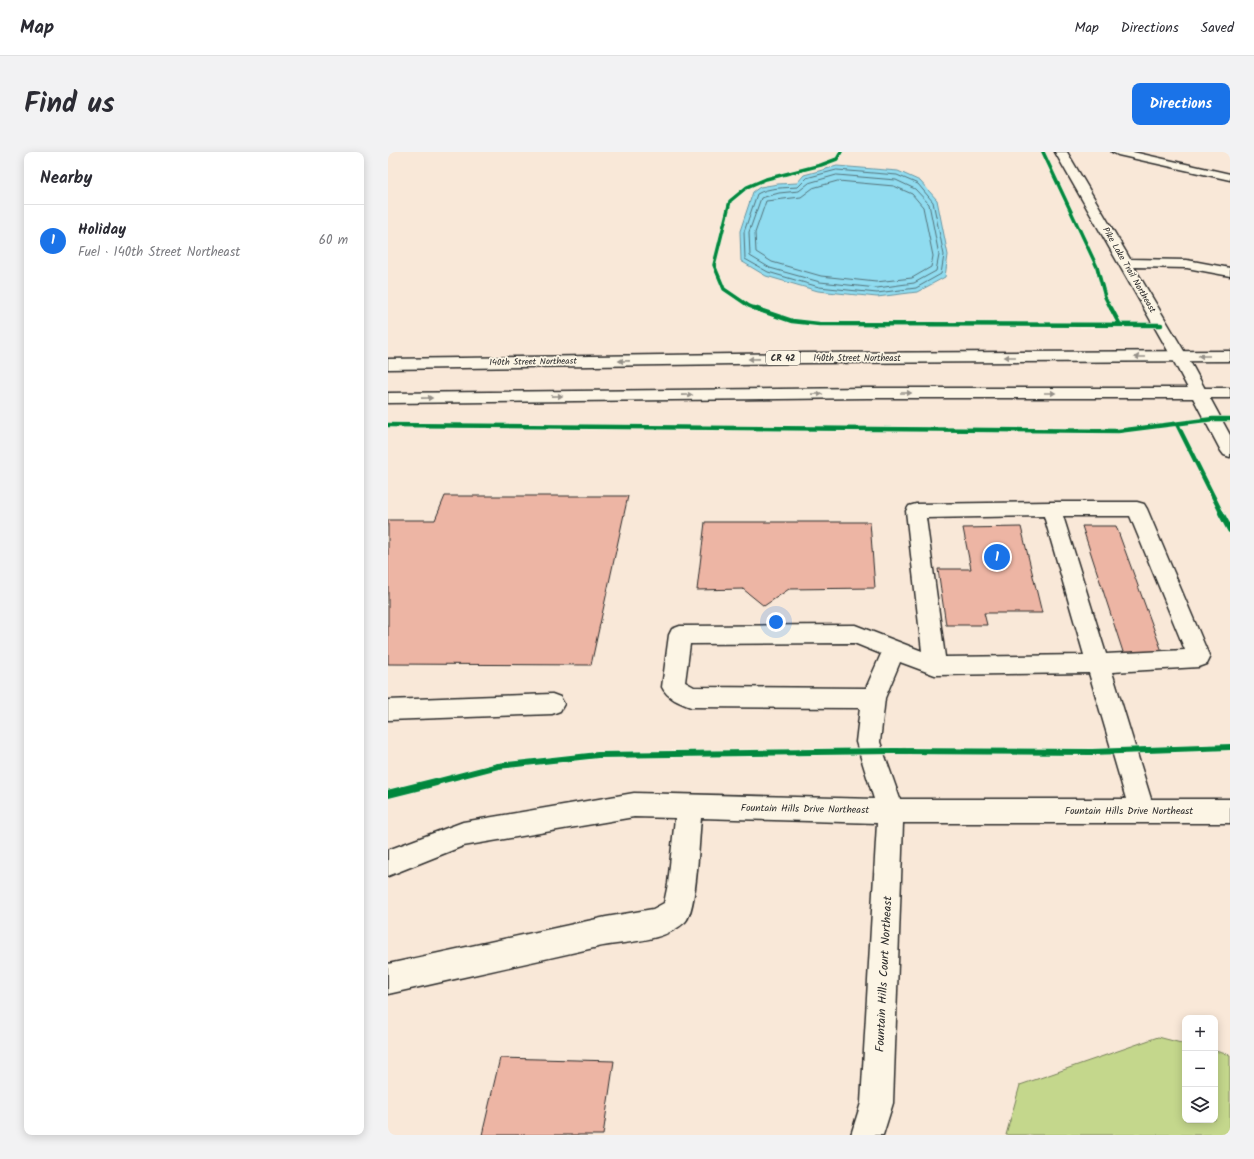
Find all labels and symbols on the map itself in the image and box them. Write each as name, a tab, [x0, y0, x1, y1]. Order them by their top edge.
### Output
street label: Pike Lake Trail Northeast	[1098, 224, 1160, 316]
road number: CR 42	[766, 351, 800, 365]
street label: 140th Street Northeast	[813, 351, 901, 366]
one-way arrow	[1134, 353, 1146, 360]
one-way arrow	[1197, 353, 1210, 359]
street label: 140th Street Northeast	[489, 354, 577, 370]
one-way arrow	[1003, 354, 1016, 360]
one-way arrow	[747, 356, 760, 362]
one-way arrow	[618, 357, 630, 364]
one-way arrow	[900, 390, 913, 396]
one-way arrow	[1044, 390, 1057, 396]
one-way arrow	[811, 391, 824, 397]
one-way arrow	[681, 392, 694, 398]
one-way arrow	[551, 393, 564, 399]
one-way arrow	[421, 395, 434, 401]
pin: 1	[984, 542, 1010, 572]
your location	[766, 612, 786, 632]
street label: Fountain Hills Drive Northeast	[741, 800, 869, 818]
street label: Fountain Hills Drive Northeast	[1065, 803, 1193, 819]
street label: Fountain Hills Court Northeast	[870, 895, 898, 1052]

